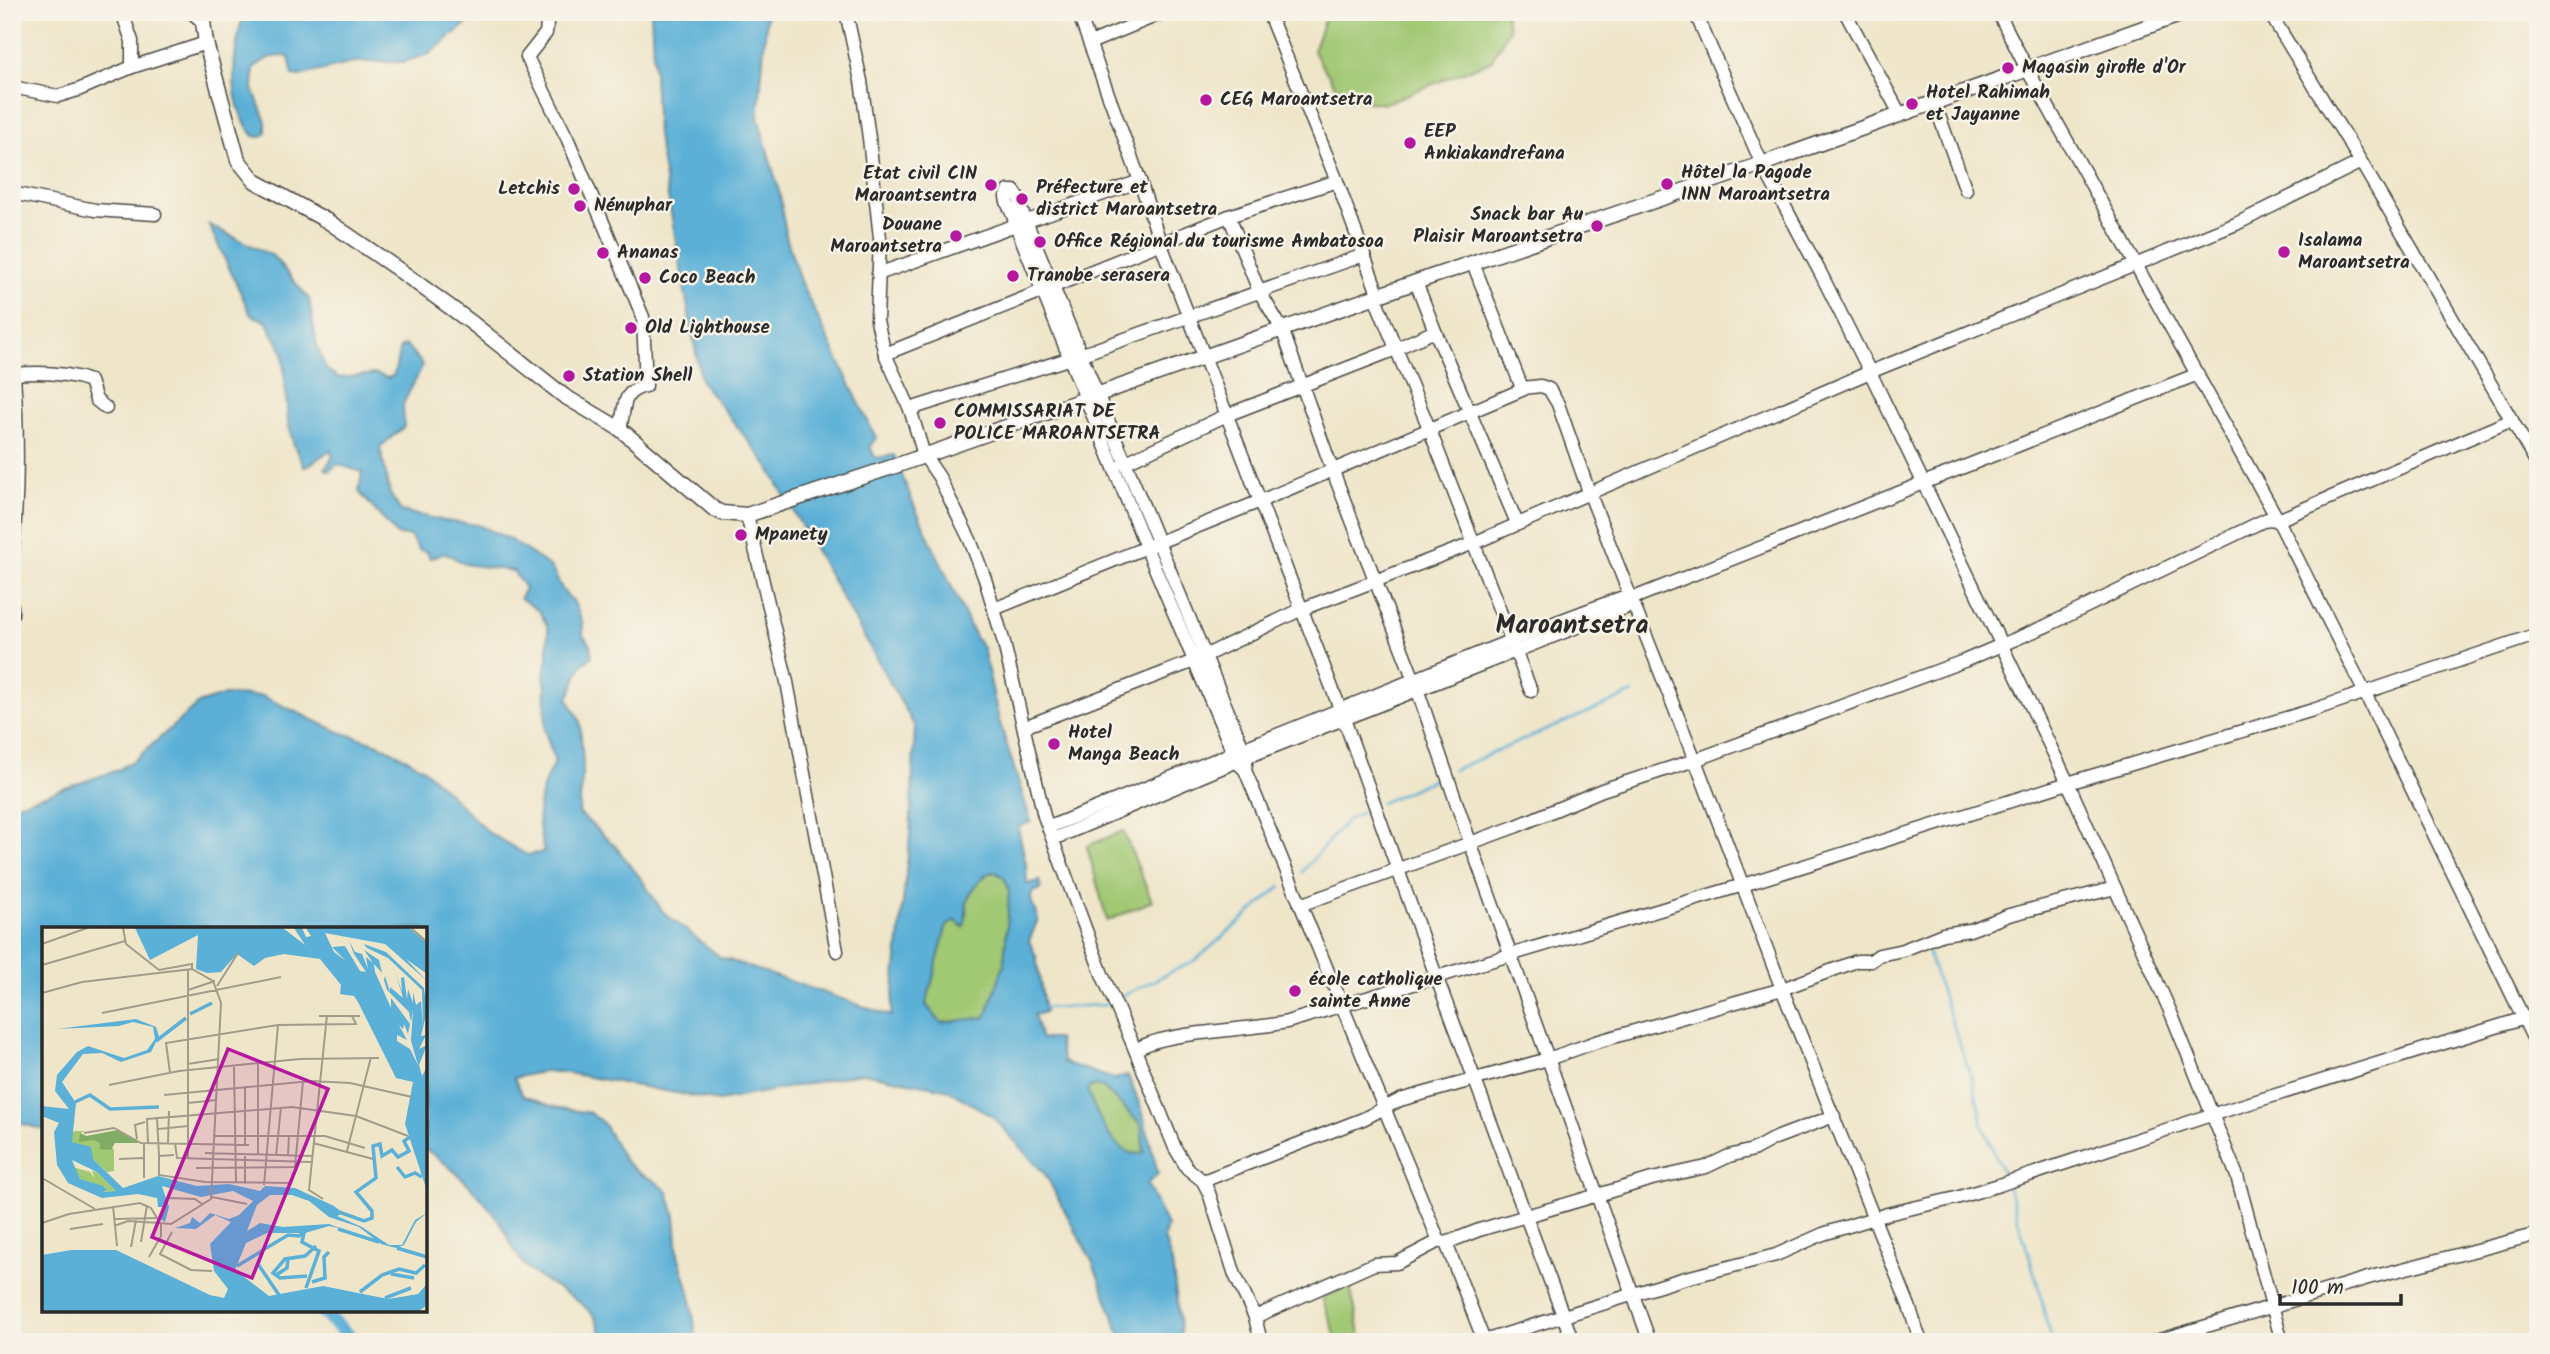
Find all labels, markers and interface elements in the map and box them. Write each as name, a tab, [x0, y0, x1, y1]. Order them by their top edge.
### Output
place label: Magasin girofle d'Or	[2022, 53, 2187, 83]
marker: Magasin girofle d'Or	[2000, 60, 2016, 76]
place label: Hotel Rahimah et Jayanne	[1926, 78, 2050, 130]
place label: CEG Maroantsetra	[1220, 85, 1373, 115]
marker: CEG Maroantsetra	[1198, 92, 1214, 108]
marker: Hotel Rahimah et Jayanne	[1904, 96, 1920, 112]
place label: EEP Ankiakandrefana	[1424, 117, 1565, 169]
marker: EEP Ankiakandrefana	[1402, 135, 1418, 151]
place label: Hôtel la Pagode INN Maroantsetra	[1681, 158, 1830, 210]
place label: Etat civil CIN Maroantsentra	[855, 159, 977, 211]
place label: Préfecture et district Maroantsetra	[1036, 173, 1218, 225]
place label: Letchis	[498, 174, 560, 204]
marker: Hôtel la Pagode INN Maroantsetra	[1659, 176, 1675, 192]
marker: Etat civil CIN Maroantsentra	[983, 177, 999, 193]
marker: Letchis	[566, 181, 582, 197]
place label: Nénuphar	[594, 191, 673, 221]
marker: Préfecture et district Maroantsetra	[1014, 191, 1030, 207]
marker: Nénuphar	[572, 198, 588, 214]
place label: Snack bar Au Plaisir Maroantsetra	[1413, 200, 1584, 252]
place label: Douane Maroantsetra	[830, 210, 942, 262]
marker: Snack bar Au Plaisir Maroantsetra	[1589, 218, 1605, 234]
place label: Isalama Maroantsetra	[2298, 226, 2410, 278]
place label: Office Régional du tourisme Ambatosoa	[1054, 227, 1384, 257]
marker: Douane Maroantsetra	[948, 228, 964, 244]
marker: Office Régional du tourisme Ambatosoa	[1032, 234, 1048, 250]
place label: Ananas	[617, 238, 678, 268]
marker: Isalama Maroantsetra	[2276, 244, 2292, 260]
marker: Ananas	[595, 245, 611, 261]
place label: Tranobe serasera	[1027, 261, 1170, 291]
place label: Coco Beach	[659, 263, 756, 293]
marker: Tranobe serasera	[1005, 268, 1021, 284]
marker: Coco Beach	[637, 270, 653, 286]
place label: Old Lighthouse	[645, 313, 770, 343]
marker: Old Lighthouse	[623, 320, 639, 336]
place label: Station Shell	[583, 361, 693, 391]
marker: Station Shell	[561, 368, 577, 384]
place label: COMMISSARIAT DE POLICE MAROANTSETRA	[954, 397, 1160, 449]
marker: COMMISSARIAT DE POLICE MAROANTSETRA	[932, 415, 948, 431]
place label: Mpanety	[755, 520, 828, 550]
marker: Mpanety	[733, 527, 749, 543]
district label: Maroantsetra	[1496, 605, 1648, 647]
place label: Hotel Manga Beach	[1068, 718, 1180, 770]
marker: Hotel Manga Beach	[1046, 736, 1062, 752]
inset map	[42, 927, 427, 1312]
place label: école catholique sainte Anne	[1309, 965, 1443, 1017]
marker: école catholique sainte Anne	[1287, 983, 1303, 999]
scale bar	[2280, 1263, 2401, 1307]
text: 100 m	[2291, 1272, 2344, 1305]

